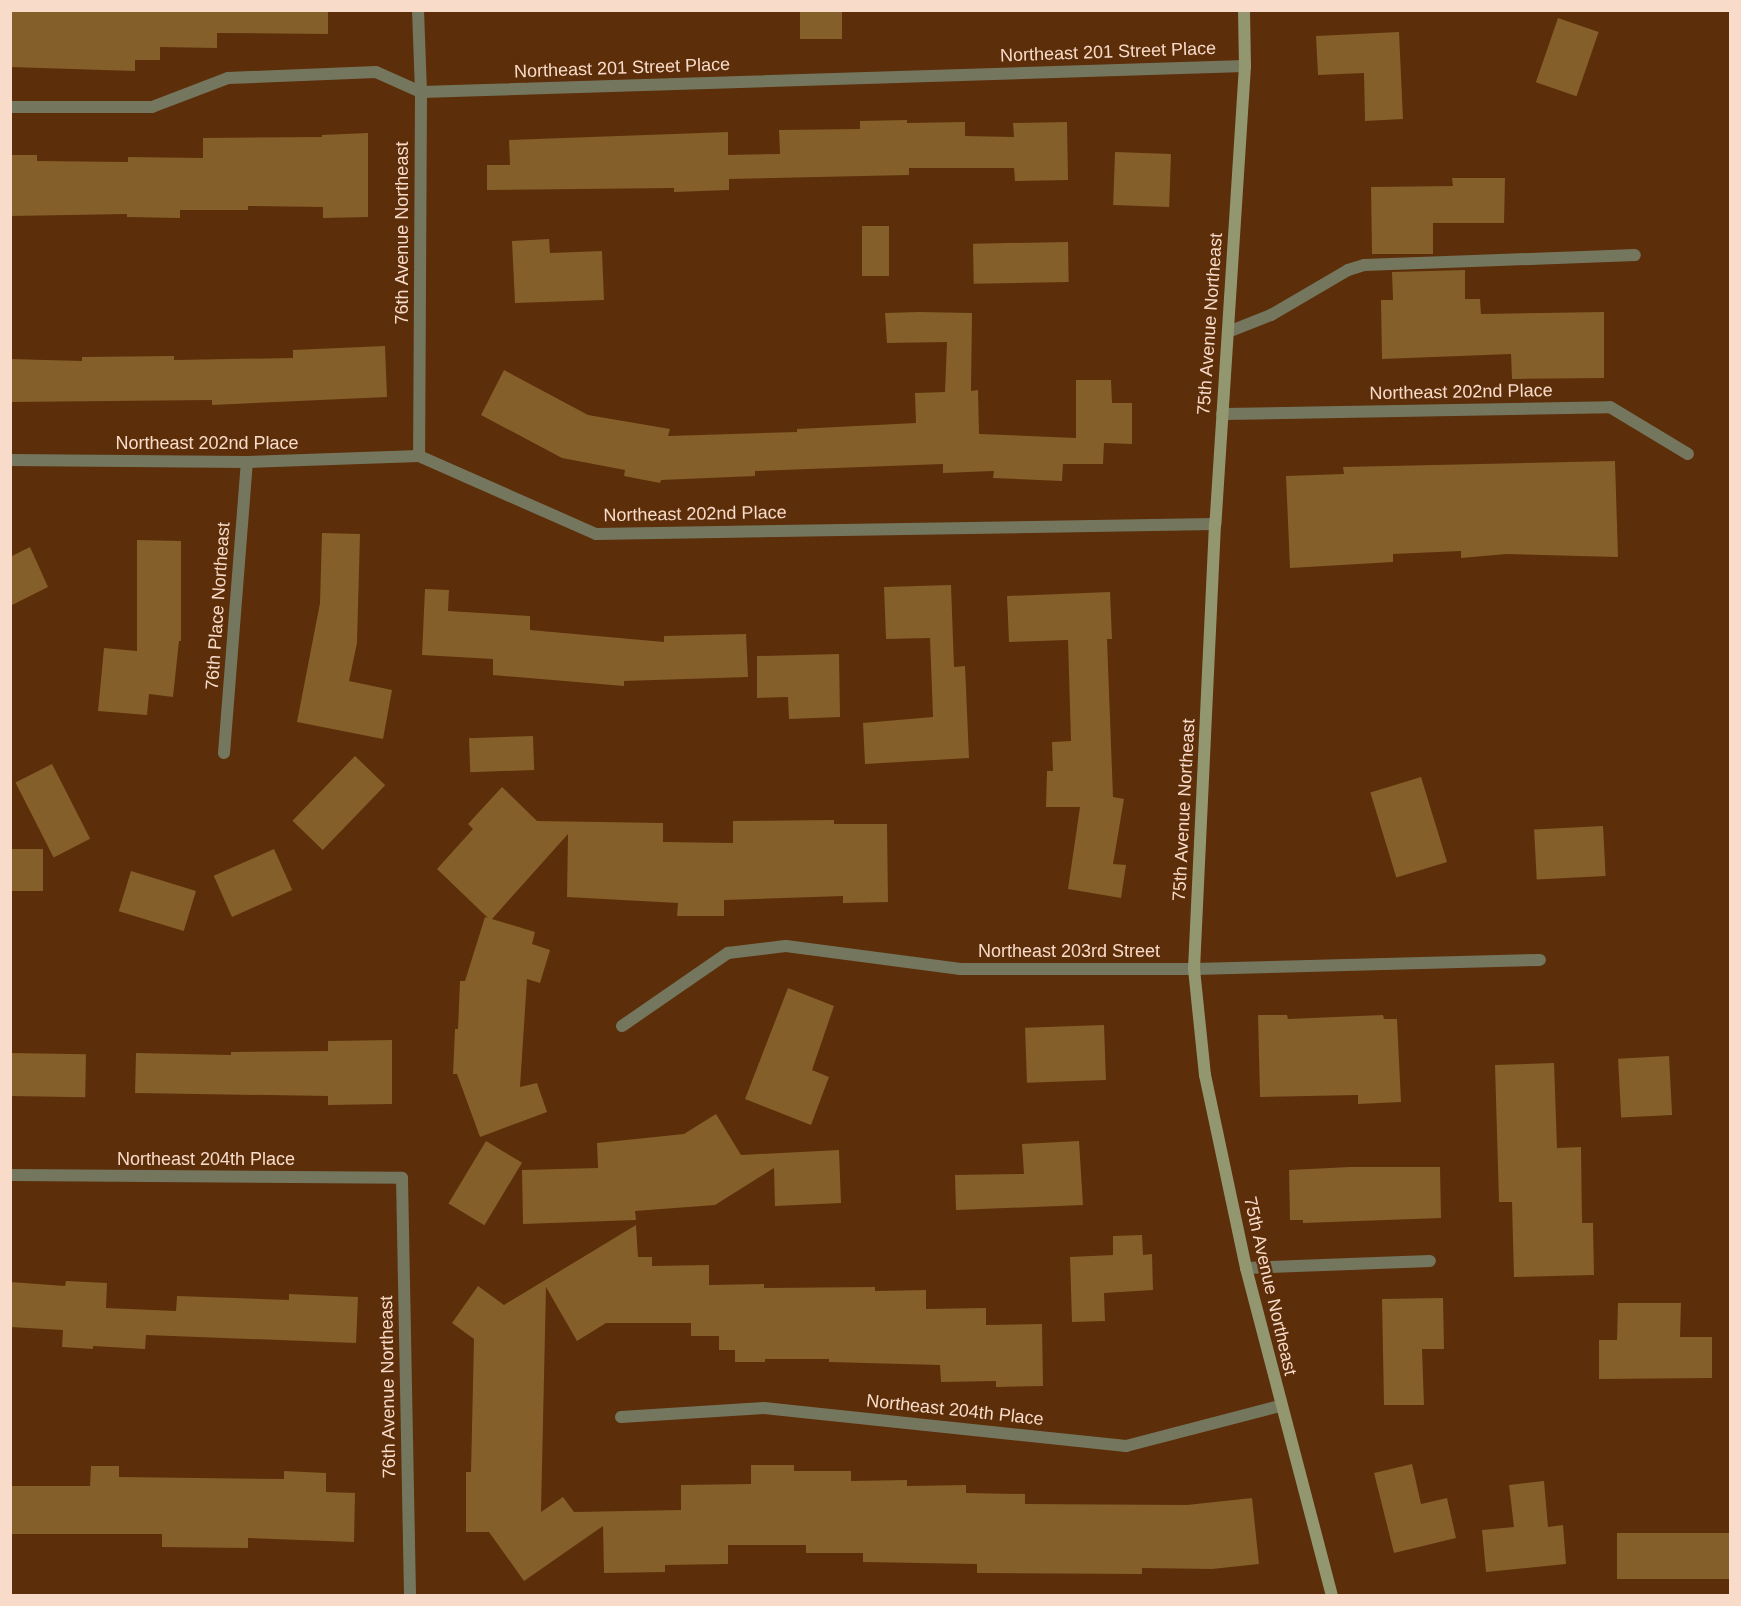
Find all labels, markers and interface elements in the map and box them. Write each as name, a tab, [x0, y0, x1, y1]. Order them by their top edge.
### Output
street label: Northeast 201 Street Place	[1000, 37, 1216, 67]
street label: Northeast 201 Street Place	[514, 53, 730, 83]
street label: 76th Avenue Northeast	[391, 141, 413, 325]
street label: 75th Avenue Northeast	[1193, 232, 1227, 416]
street label: Northeast 202nd Place	[1369, 380, 1553, 404]
street label: Northeast 202nd Place	[115, 432, 299, 454]
street label: Northeast 202nd Place	[603, 502, 787, 526]
street label: 76th Place Northeast	[201, 521, 235, 691]
street label: 75th Avenue Northeast	[1168, 718, 1200, 902]
street label: Northeast 203rd Street	[978, 940, 1160, 962]
street label: Northeast 204th Place	[117, 1148, 295, 1170]
street label: 75th Avenue Northeast	[1239, 1194, 1301, 1378]
street label: 76th Avenue Northeast	[376, 1295, 400, 1479]
street label: Northeast 204th Place	[865, 1390, 1045, 1430]

